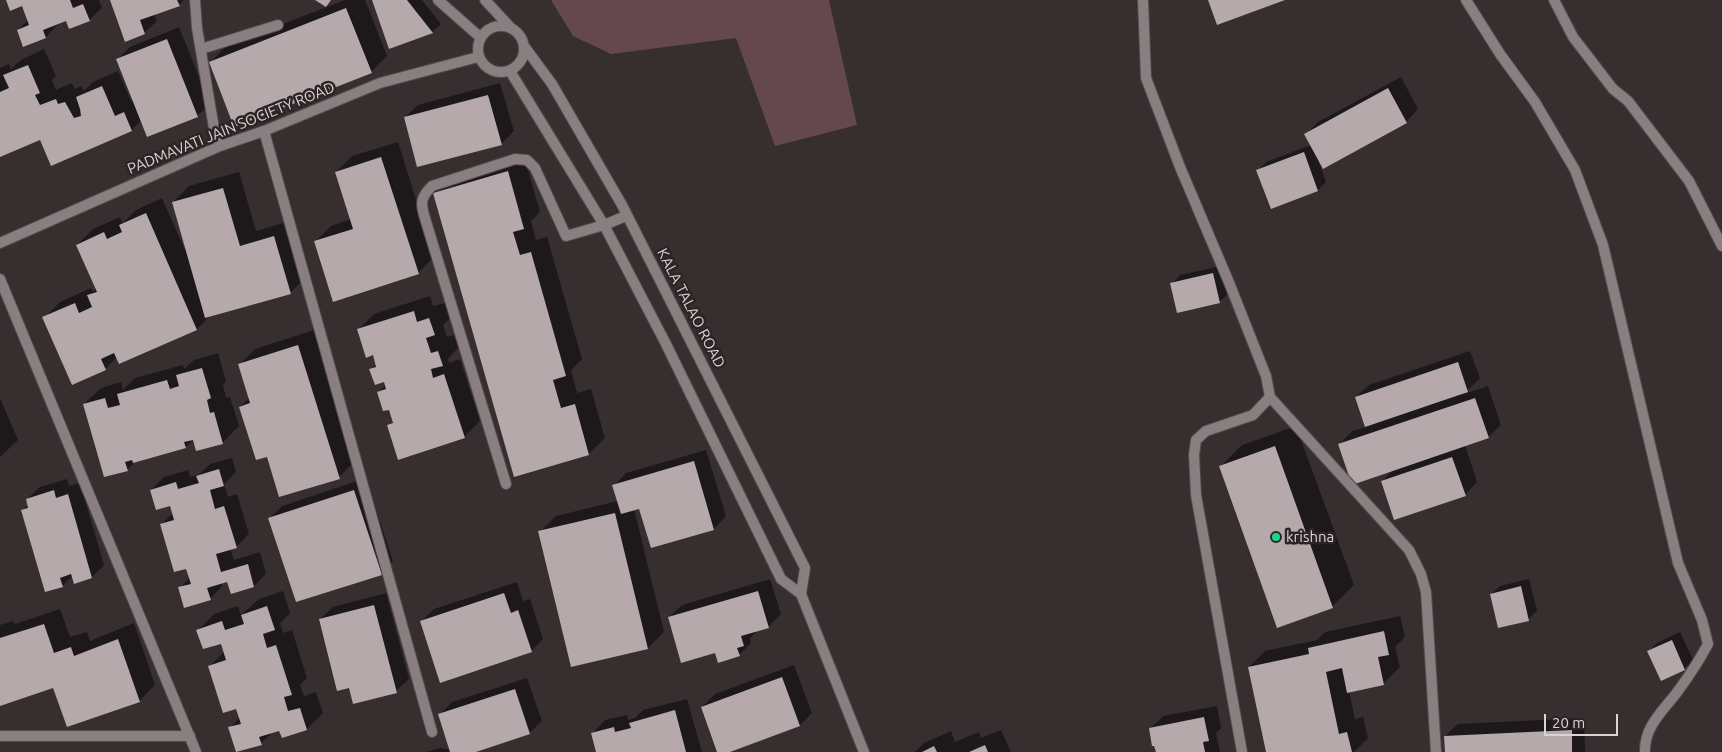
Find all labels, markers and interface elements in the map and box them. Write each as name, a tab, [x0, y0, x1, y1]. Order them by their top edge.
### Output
street label: PADMAVATI JAIN SOCIETY ROAD	[125, 78, 337, 178]
street label: KALA TALAO ROAD	[653, 245, 729, 371]
place label: krishna	[1286, 528, 1334, 546]
marker: krishna	[1270, 531, 1282, 543]
scale bar	[1547, 704, 1621, 736]
text: 20 m	[1552, 714, 1585, 731]

